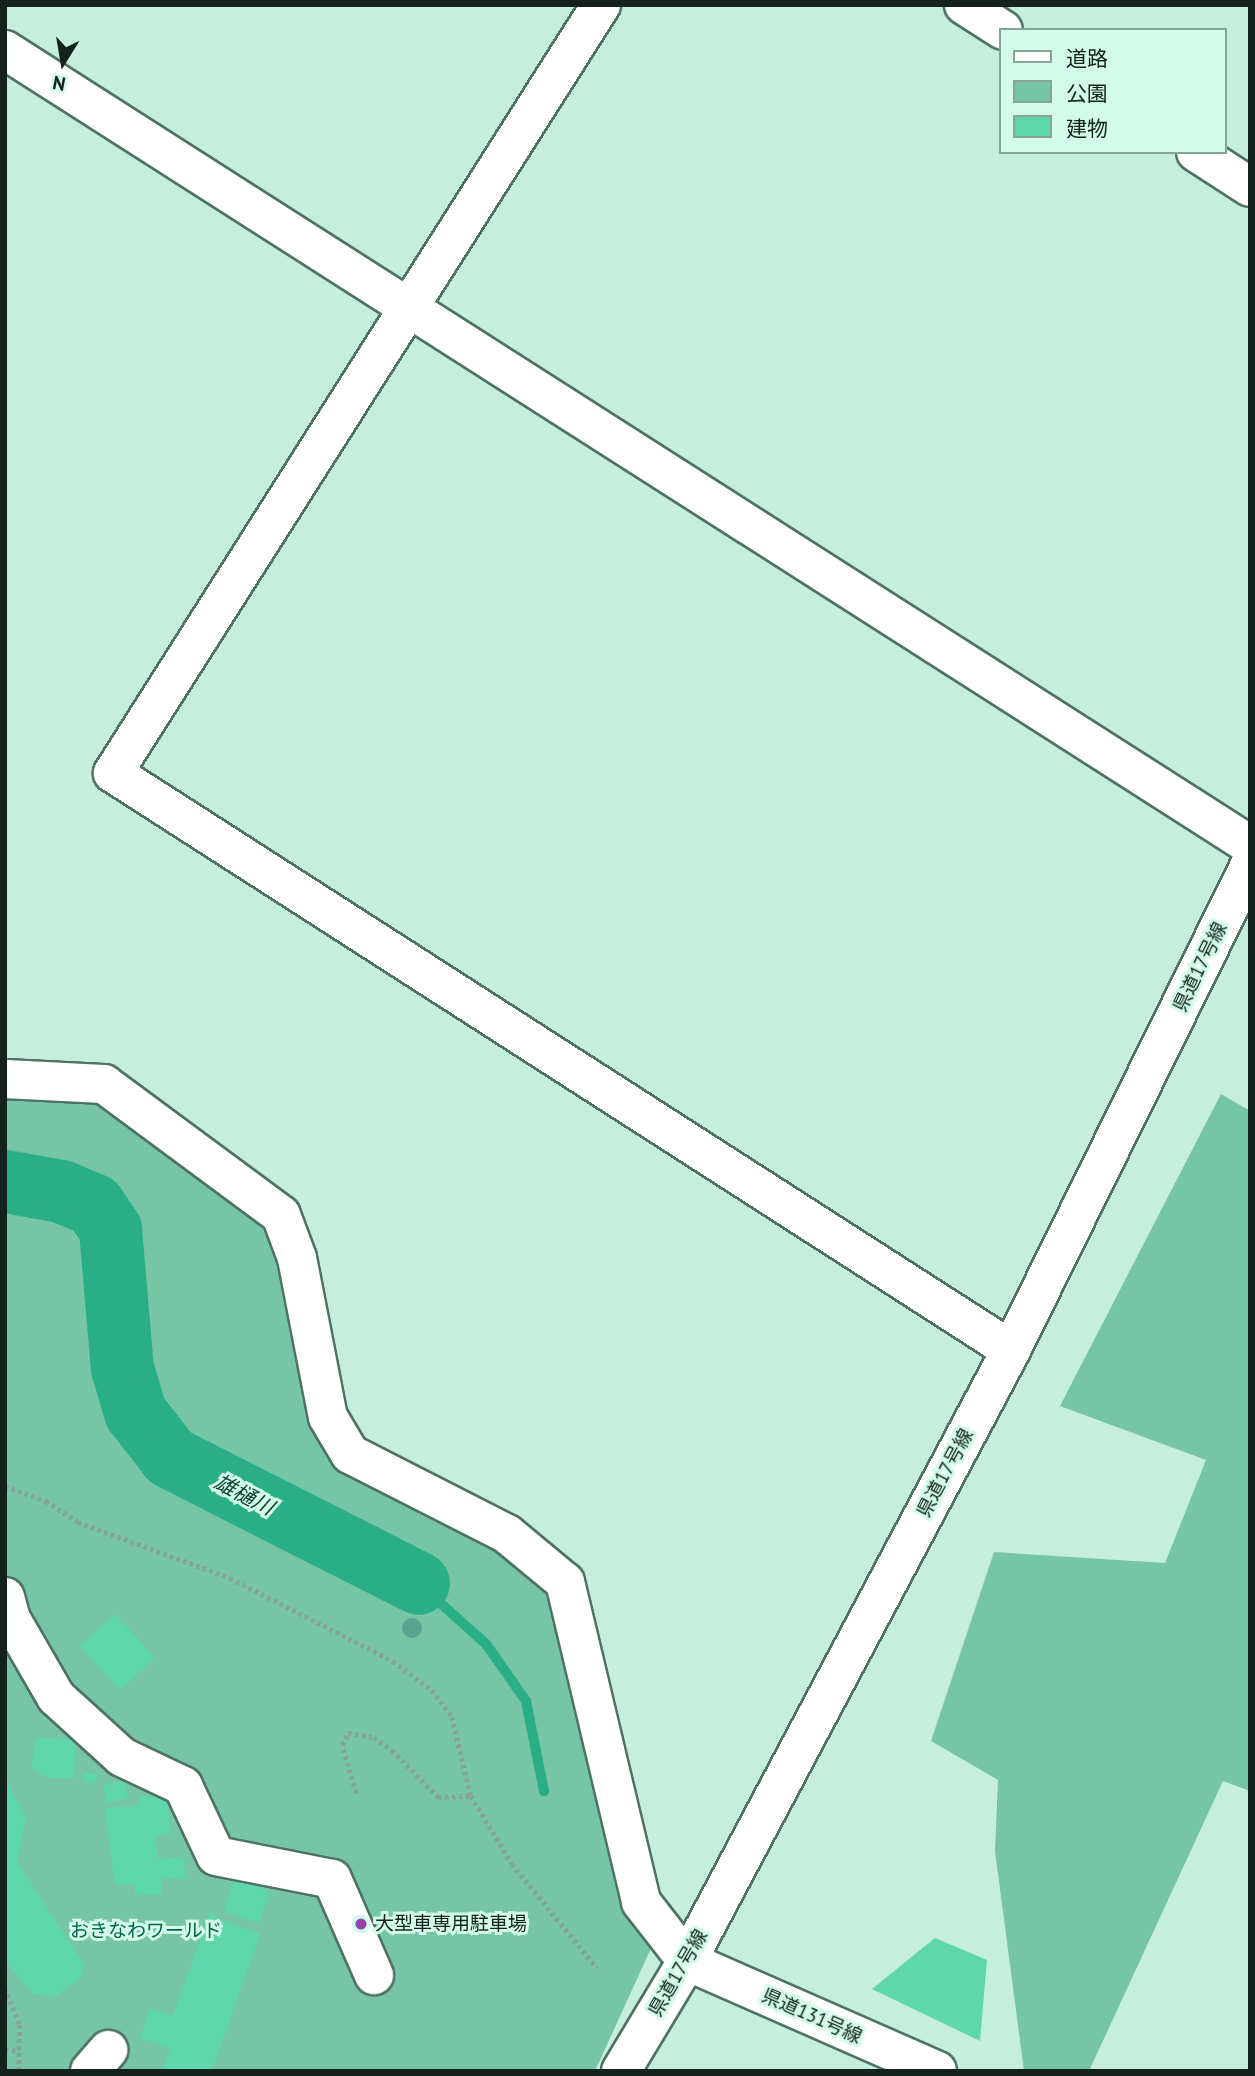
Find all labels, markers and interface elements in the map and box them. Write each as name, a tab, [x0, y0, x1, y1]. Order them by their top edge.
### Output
north arrow	[28, 28, 98, 98]
legend	[1000, 28, 1227, 154]
text: 道路	[1066, 45, 1108, 72]
text: N	[51, 71, 67, 97]
text: 公園	[1066, 80, 1108, 107]
text: 建物	[1066, 115, 1108, 142]
street label: 県道17号線	[1169, 919, 1231, 1015]
street label: 県道17号線	[912, 1425, 978, 1521]
water label: 雄樋川	[210, 1469, 278, 1521]
place label: 大型車専用駐車場	[375, 1913, 527, 1935]
marker: 大型車専用駐車場	[353, 1916, 369, 1932]
park label: おきなわワールド	[70, 1920, 222, 1942]
street label: 県道17号線	[644, 1925, 712, 2021]
street label: 県道131号線	[758, 1984, 866, 2048]

